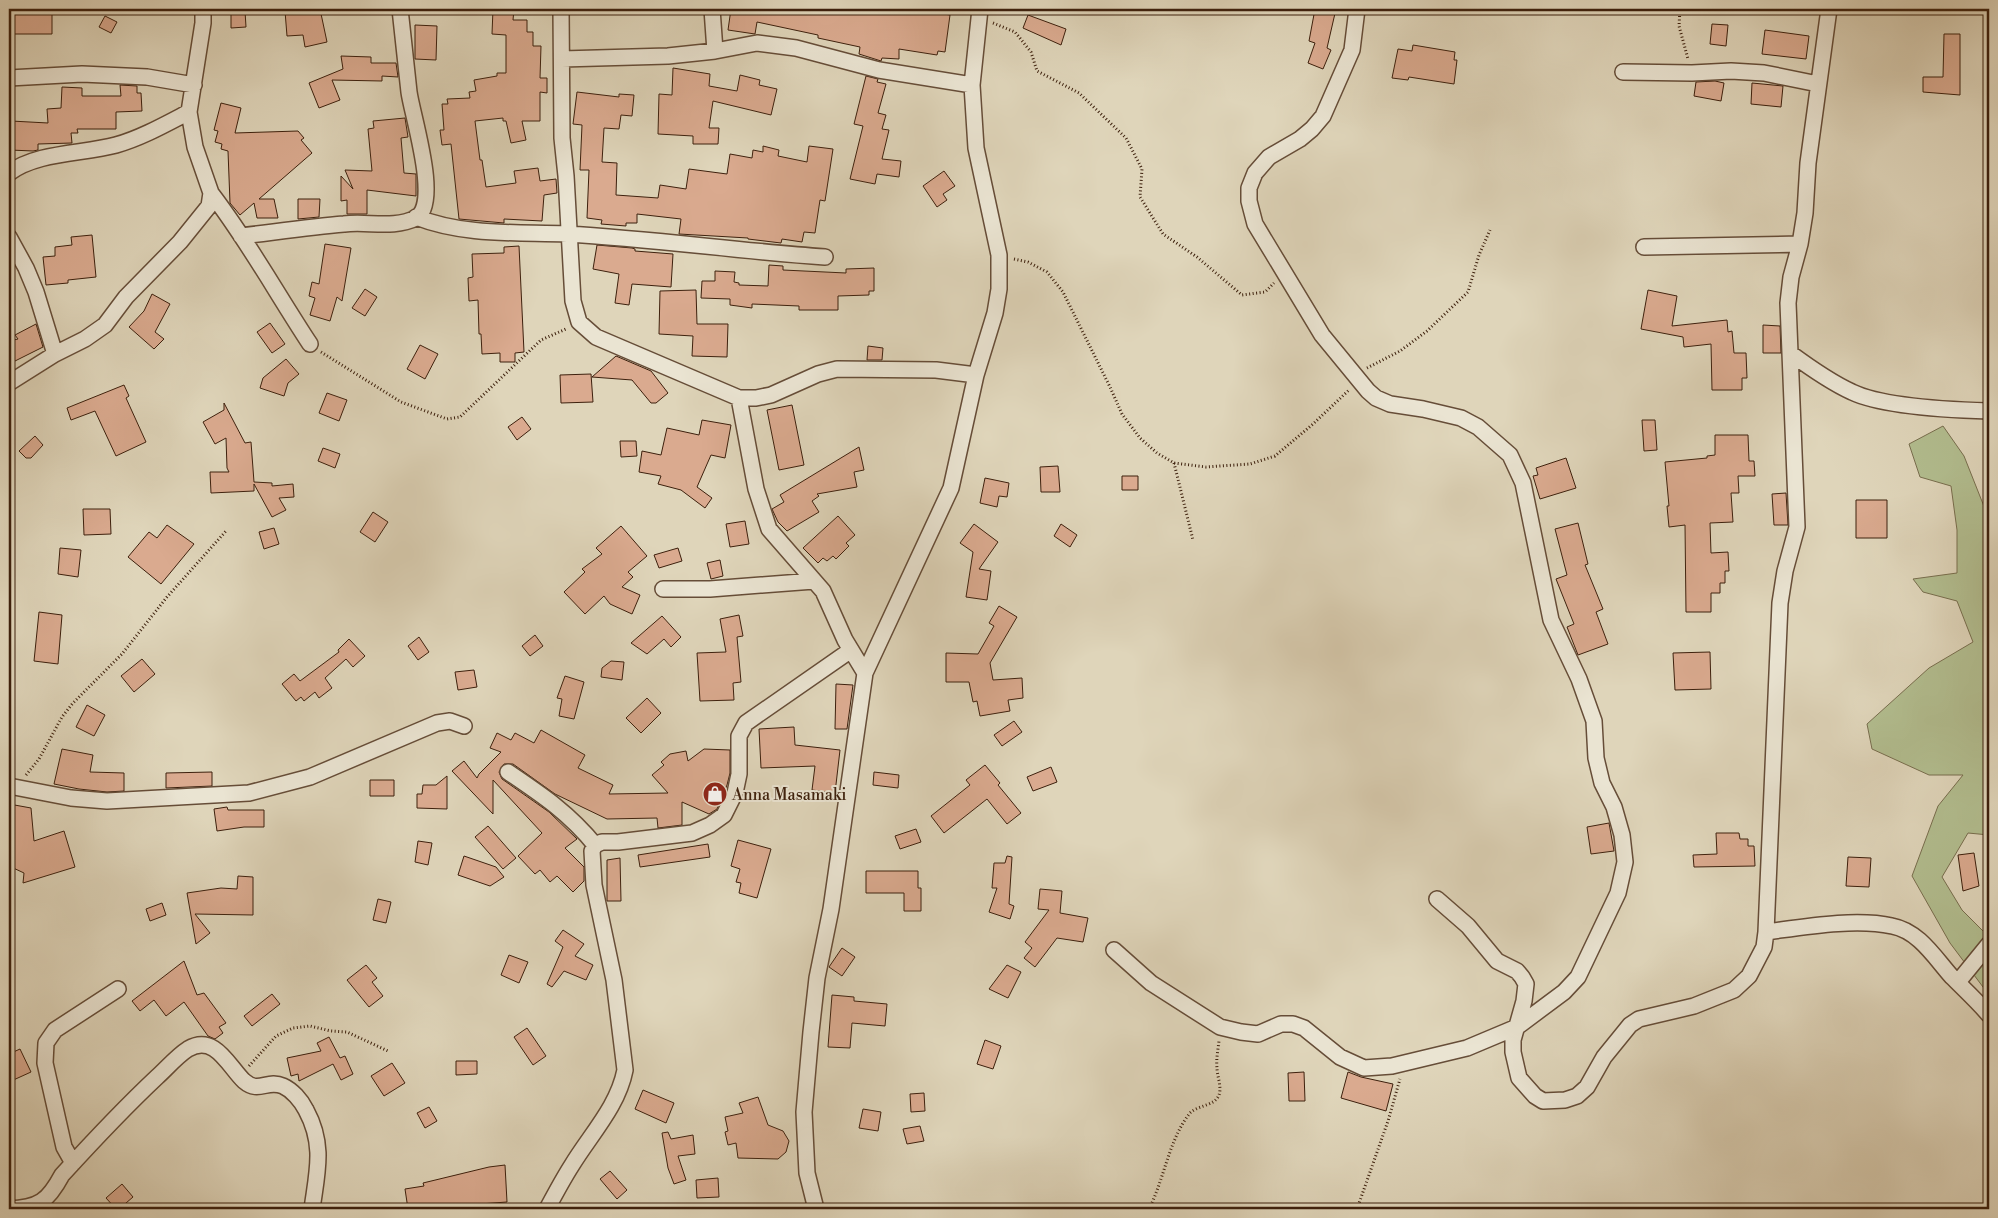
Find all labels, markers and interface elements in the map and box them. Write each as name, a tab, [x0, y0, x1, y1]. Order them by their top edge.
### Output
shop icon: Anna Masamaki	[702, 781, 728, 807]
place label: Anna Masamaki	[731, 785, 847, 805]

